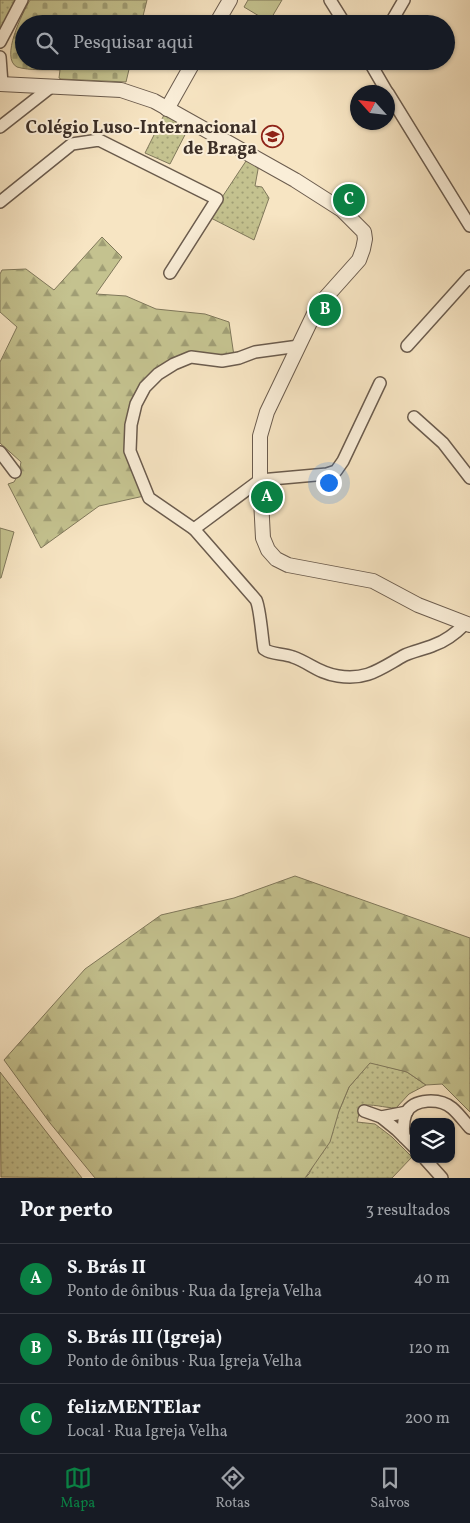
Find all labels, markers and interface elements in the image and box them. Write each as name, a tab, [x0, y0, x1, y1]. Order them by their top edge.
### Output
search box	[15, 15, 455, 70]
icon: search	[33, 29, 61, 57]
text: Pesquisar aqui	[73, 30, 193, 56]
north arrow	[350, 85, 395, 130]
place label: Colégio Luso-Internacional de Braga	[25, 116, 257, 162]
school or university icon: Colégio Luso-Internacional de Braga	[261, 125, 285, 149]
pin: C	[333, 181, 365, 219]
pin: B	[309, 291, 341, 329]
your location	[316, 470, 342, 496]
pin: A	[251, 478, 283, 516]
map controls	[410, 1118, 455, 1163]
button: layers	[410, 1118, 455, 1163]
text: Por perto	[20, 1196, 113, 1225]
text: 3 resultados	[366, 1200, 450, 1222]
text: S. Brás II	[67, 1255, 146, 1281]
text: A	[30, 1268, 42, 1290]
text: 40 m	[414, 1268, 450, 1290]
text: Ponto de ônibus · Rua da Igreja Velha	[67, 1281, 322, 1303]
text: S. Brás III (Igreja)	[67, 1325, 222, 1351]
text: B	[31, 1338, 41, 1360]
text: 120 m	[408, 1338, 450, 1360]
text: Ponto de ônibus · Rua Igreja Velha	[67, 1351, 302, 1373]
text: felizMENTElar	[67, 1395, 201, 1421]
text: C	[31, 1408, 41, 1430]
text: 200 m	[405, 1408, 450, 1430]
text: Local · Rua Igreja Velha	[67, 1421, 228, 1443]
tab: Mapa	[60, 1464, 95, 1513]
tab: Rotas	[215, 1464, 250, 1513]
tab: Salvos	[370, 1464, 410, 1513]

